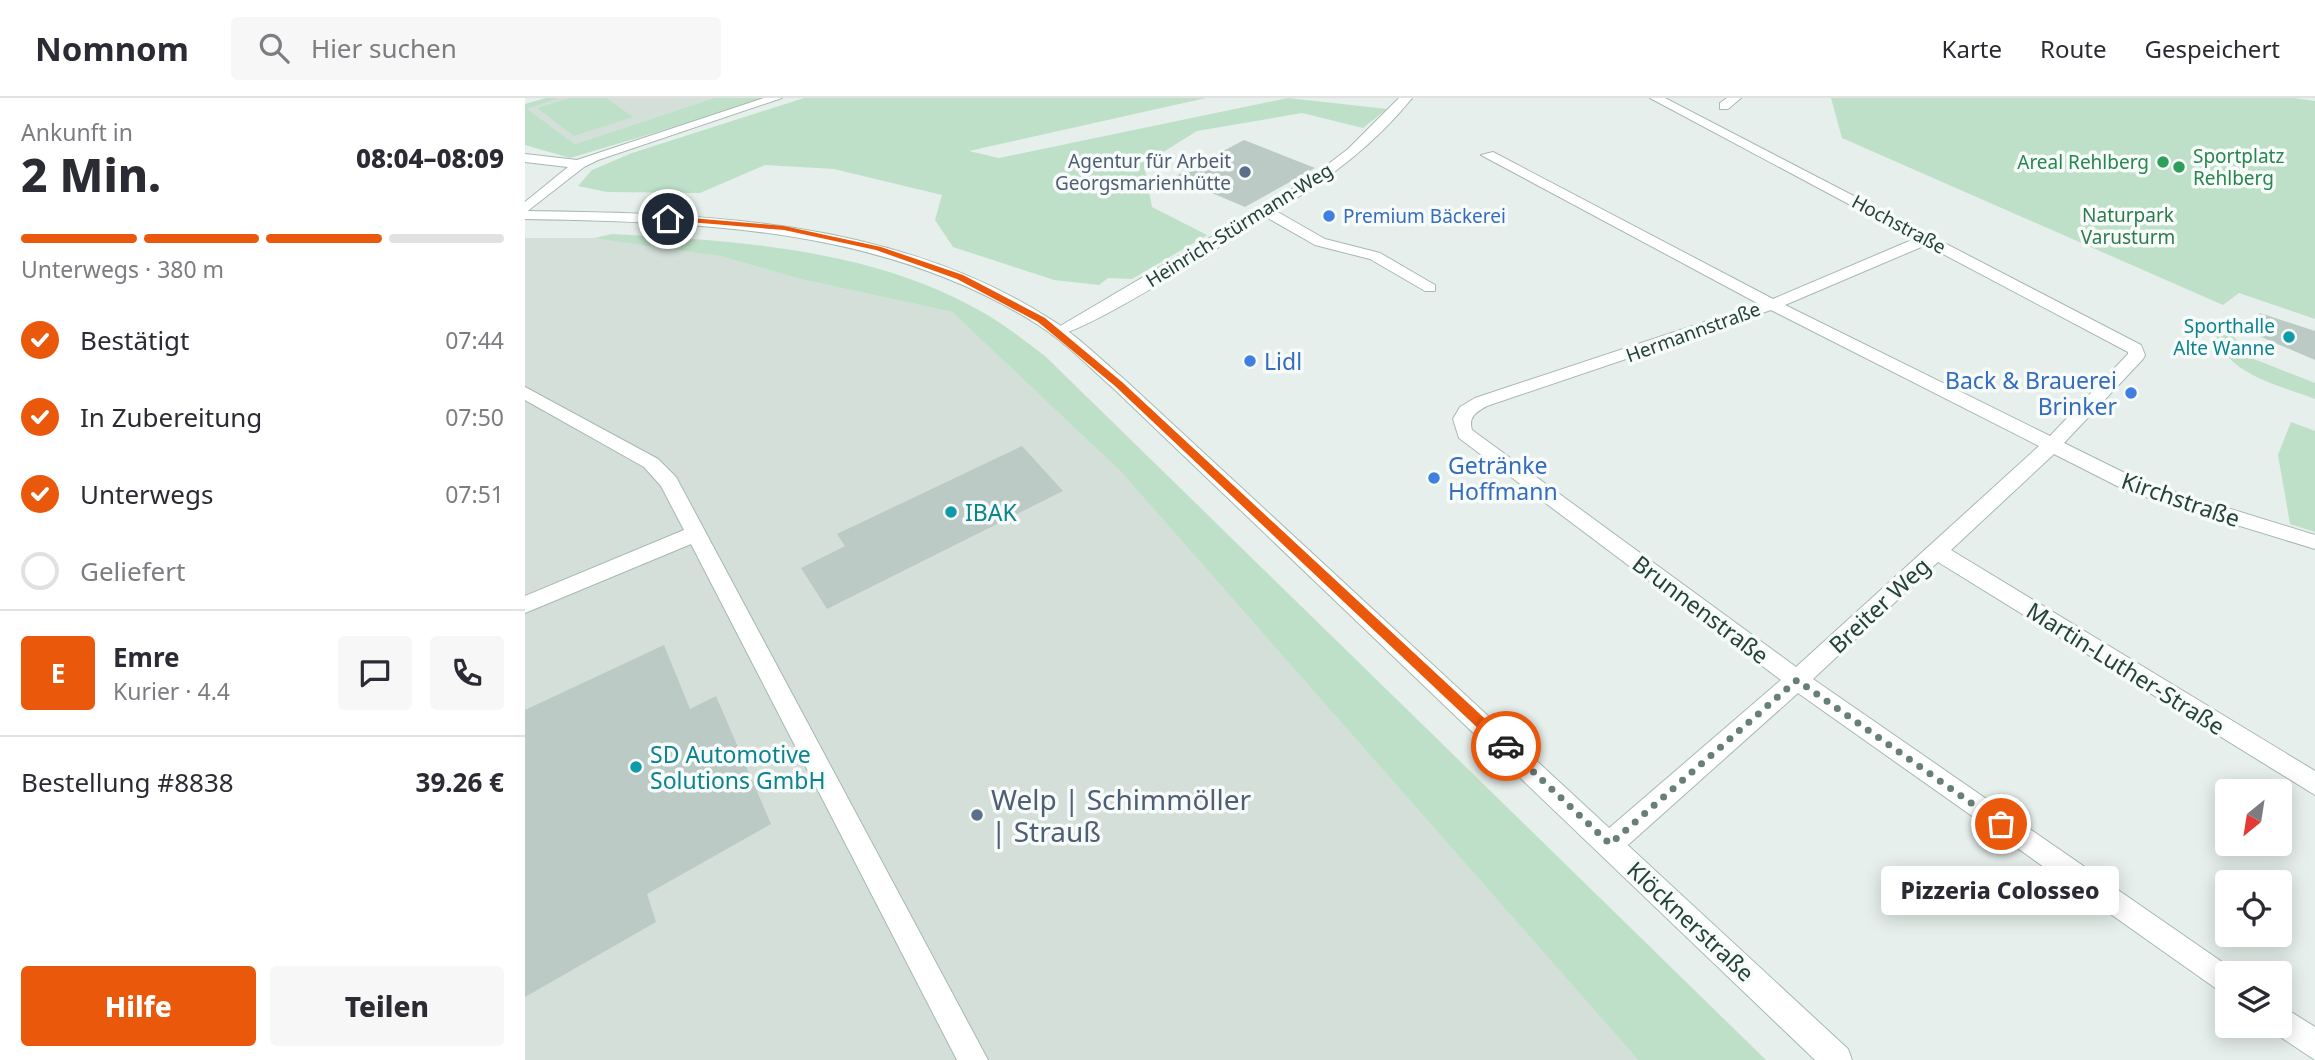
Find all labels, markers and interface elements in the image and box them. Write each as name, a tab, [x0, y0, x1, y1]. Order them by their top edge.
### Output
search box	[231, 17, 721, 80]
text: Nomnom	[35, 26, 189, 71]
icon: search	[255, 29, 293, 67]
text: Hier suchen	[311, 30, 457, 66]
text: Karte	[1942, 32, 2002, 65]
text: Route	[2040, 32, 2107, 65]
text: Gespeichert	[2145, 32, 2280, 65]
text: Ankunft in	[21, 116, 133, 148]
text: 08:04–08:09	[356, 140, 504, 176]
text: 2 Min.	[21, 143, 161, 205]
place label: Sportplatz Rehlberg	[2193, 143, 2284, 191]
place label: Agentur für Arbeit Georgsmarienhütte	[1055, 148, 1231, 196]
place label: Areal Rehlberg	[2017, 149, 2149, 175]
marker: Areal Rehlberg	[2155, 154, 2171, 170]
street label: Heinrich-Stürmann-Weg	[1141, 157, 1337, 293]
marker: Sportplatz Rehlberg	[2171, 159, 2187, 175]
marker: Agentur für Arbeit Georgsmarienhütte	[1237, 164, 1253, 180]
street label: Hochstraße	[1847, 188, 1951, 260]
pin	[638, 189, 698, 249]
icon: home	[649, 200, 687, 238]
park label: Naturpark Varusturm	[2081, 202, 2175, 250]
place label: Premium Bäckerei	[1343, 203, 1506, 229]
marker: Premium Bäckerei	[1321, 208, 1337, 224]
text: Unterwegs · 380 m	[21, 253, 224, 285]
street label: Hermannstraße	[1622, 296, 1764, 368]
place label: Sporthalle Alte Wanne	[2173, 313, 2275, 361]
icon: check	[21, 321, 59, 359]
text: Bestätigt	[80, 322, 189, 358]
text: 07:44	[445, 324, 504, 356]
marker: Sporthalle Alte Wanne	[2281, 329, 2297, 345]
place label: Lidl	[1264, 345, 1302, 377]
marker: Lidl	[1242, 353, 1258, 369]
place label: Back & Brauerei Brinker	[1945, 364, 2117, 422]
marker: Back & Brauerei Brinker	[2123, 385, 2139, 401]
icon: check	[21, 398, 59, 436]
text: In Zubereitung	[80, 399, 262, 435]
text: 07:50	[445, 401, 504, 433]
place label: Getränke Hoffmann	[1448, 449, 1558, 507]
street label: Kirchstraße	[2118, 464, 2244, 534]
marker: Getränke Hoffmann	[1426, 470, 1442, 486]
icon: check	[21, 475, 59, 513]
text: Unterwegs	[80, 476, 213, 512]
text: 07:51	[445, 478, 504, 510]
place label: IBAK	[965, 496, 1017, 528]
marker: IBAK	[943, 504, 959, 520]
street label: Brunnenstraße	[1626, 547, 1776, 671]
street label: Breiter Weg	[1821, 550, 1937, 660]
text: Geliefert	[80, 553, 185, 589]
street label: Martin-Luther-Straße	[2021, 594, 2231, 742]
button: chat	[338, 636, 412, 710]
button: phone	[430, 636, 504, 710]
text: Emre	[113, 639, 180, 675]
text: E	[51, 655, 65, 691]
text: Kurier · 4.4	[113, 675, 230, 707]
courier	[1471, 711, 1541, 781]
icon: car	[1487, 727, 1525, 765]
place label: SD Automotive Solutions GmbH	[650, 738, 826, 796]
marker: SD Automotive Solutions GmbH	[628, 759, 644, 775]
text: Bestellung #8838	[21, 764, 234, 800]
text: 39.26 €	[416, 764, 504, 800]
north arrow	[2215, 779, 2293, 856]
map controls	[2215, 779, 2292, 1038]
place label: Welp | Schimmöller | Strauß	[991, 780, 1252, 850]
pin	[1971, 794, 2031, 854]
icon: bag	[1982, 805, 2020, 843]
marker: Welp | Schimmöller | Strauß	[969, 807, 985, 823]
street label: Klöcknerstraße	[1621, 854, 1761, 988]
callout: Pizzeria Colosseo	[1882, 866, 2120, 915]
button: locate	[2215, 870, 2292, 947]
text: Pizzeria Colosseo	[1901, 874, 2099, 906]
button: layers	[2215, 961, 2292, 1038]
button: Hilfe	[21, 966, 256, 1046]
button: Teilen	[270, 966, 504, 1046]

